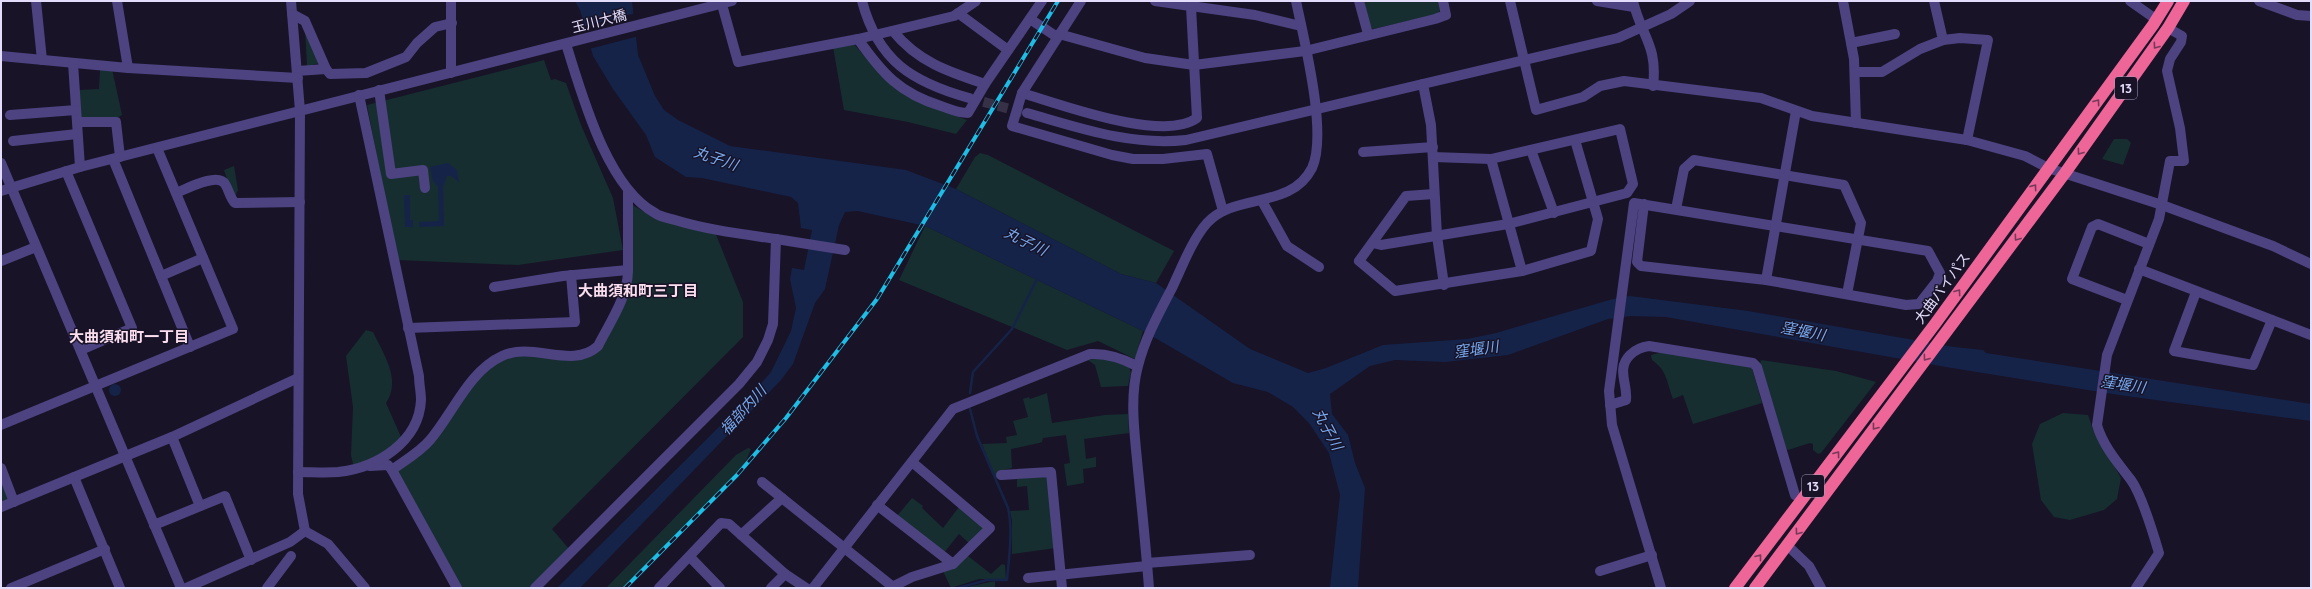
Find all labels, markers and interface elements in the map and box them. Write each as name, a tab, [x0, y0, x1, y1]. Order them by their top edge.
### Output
street label: 玉川大橋	[570, 5, 628, 37]
one-way arrow	[2153, 42, 2161, 49]
road number: 13	[2115, 77, 2137, 99]
one-way arrow	[2092, 100, 2099, 107]
water label: 丸子川	[692, 142, 742, 175]
one-way arrow	[2078, 147, 2085, 154]
one-way arrow	[2029, 185, 2036, 192]
water label: 丸子川	[1002, 223, 1052, 260]
one-way arrow	[2015, 234, 2022, 241]
street label: 大曲バイパス	[1910, 249, 1974, 327]
district label: 大曲須和町三丁目	[578, 281, 698, 300]
one-way arrow	[1953, 290, 1960, 297]
water label: 窪堰川	[1779, 317, 1829, 345]
district label: 大曲須和町一丁目	[69, 327, 189, 346]
water label: 窪堰川	[1452, 336, 1502, 362]
one-way arrow	[1924, 354, 1931, 361]
water label: 窪堰川	[2099, 371, 2149, 397]
water label: 福部内川	[716, 380, 771, 439]
water label: 丸子川	[1309, 405, 1348, 455]
one-way arrow	[1872, 423, 1879, 430]
one-way arrow	[1833, 451, 1840, 458]
road number: 13	[1802, 475, 1824, 497]
one-way arrow	[1795, 528, 1803, 535]
one-way arrow	[1754, 555, 1761, 562]

